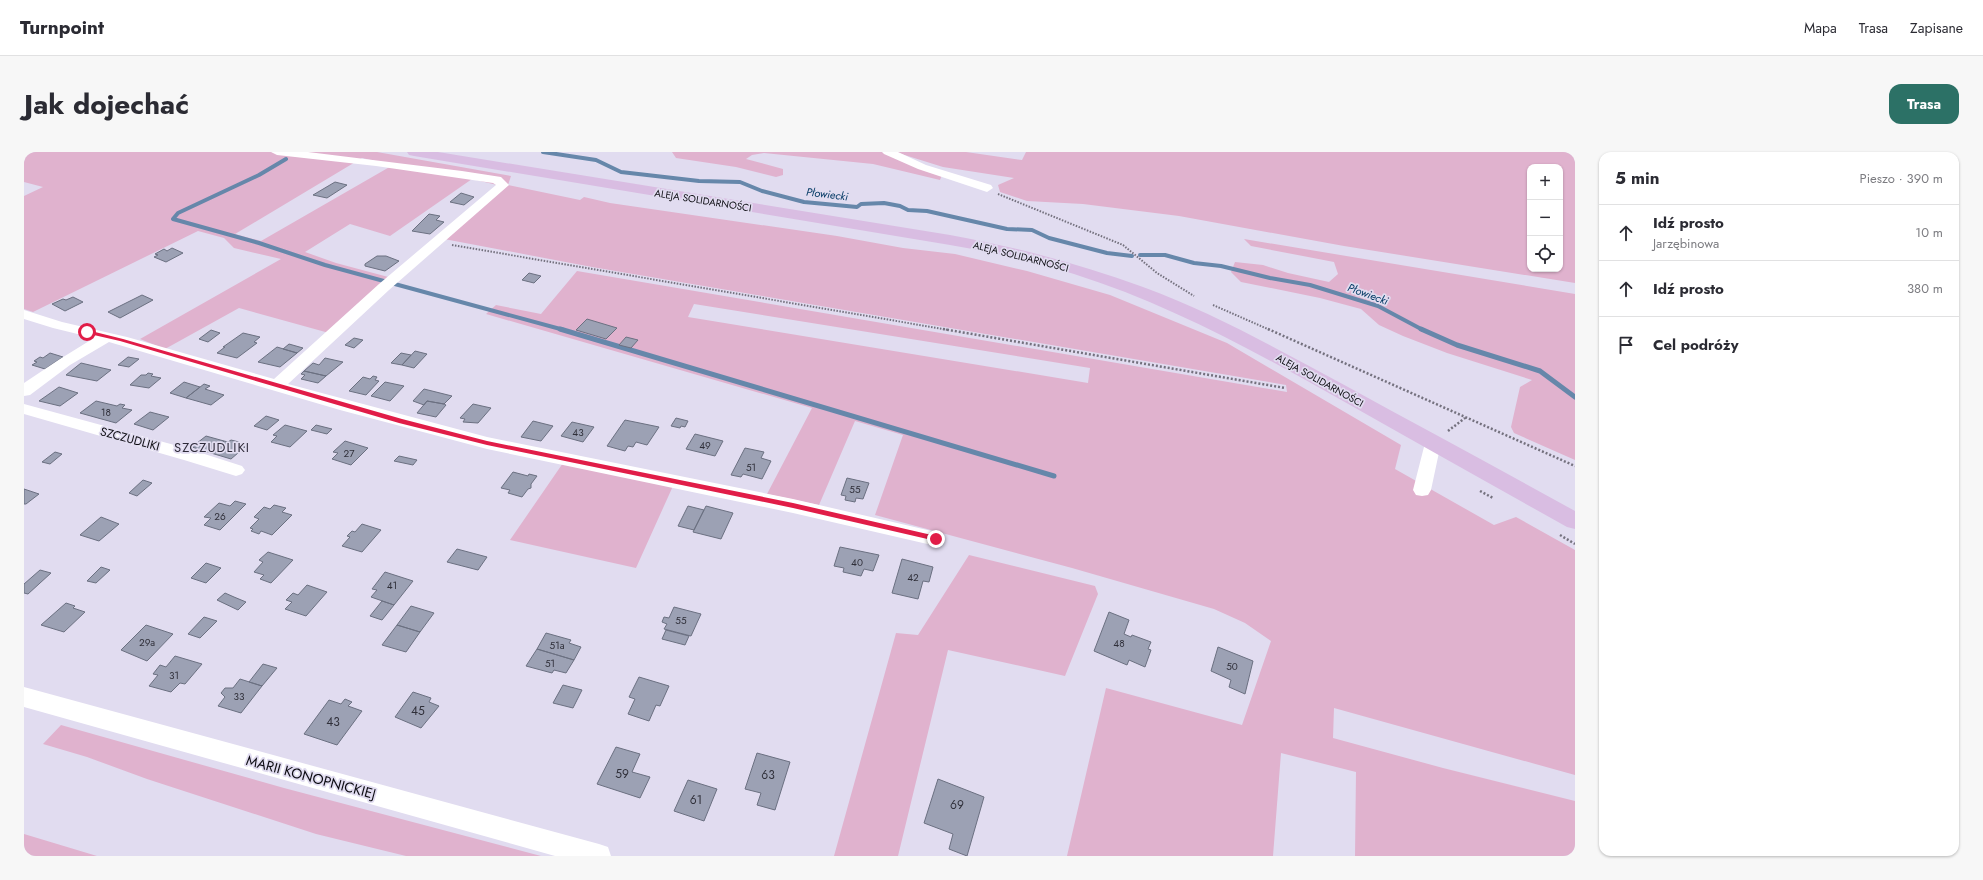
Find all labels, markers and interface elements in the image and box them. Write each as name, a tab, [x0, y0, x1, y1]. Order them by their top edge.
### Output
text: Turnpoint	[20, 14, 104, 41]
text: Mapa	[1804, 18, 1837, 38]
text: Trasa	[1859, 18, 1888, 38]
text: Zapisane	[1910, 18, 1963, 38]
text: Jak dojechać	[24, 84, 189, 125]
button: Trasa	[1889, 84, 1959, 124]
map controls	[1527, 164, 1563, 272]
button: +	[1527, 164, 1563, 200]
text: 5 min	[1615, 166, 1659, 190]
text: Pieszo · 390 m	[1860, 169, 1943, 188]
water label: Płowiecki	[805, 183, 849, 205]
street label: ALEJA SOLIDARNOŚCI	[653, 185, 753, 216]
button: −	[1527, 200, 1563, 236]
text: Idź prosto	[1653, 212, 1724, 234]
icon: ahead	[1615, 222, 1637, 244]
text: 10 m	[1915, 223, 1943, 242]
text: Jarzębinowa	[1653, 234, 1719, 253]
button: locate	[1527, 236, 1563, 272]
street label: ALEJA SOLIDARNOŚCI	[971, 237, 1070, 276]
icon: ahead	[1615, 278, 1637, 300]
text: Idź prosto	[1653, 278, 1724, 300]
water label: Płowiecki	[1345, 279, 1391, 309]
text: 380 m	[1907, 279, 1943, 298]
route start	[78, 323, 96, 341]
icon: arrive	[1615, 334, 1637, 356]
text: Cel podróży	[1653, 334, 1738, 356]
street label: ALEJA SOLIDARNOŚCI	[1273, 350, 1366, 411]
house number: 18	[101, 405, 111, 420]
street label: SZCZUDLIKI	[98, 422, 162, 456]
house number: 43	[572, 425, 584, 440]
district label: SZCZUDLIKI	[174, 438, 250, 457]
house number: 49	[699, 438, 711, 453]
house number: 27	[344, 446, 355, 461]
house number: 51	[746, 460, 756, 475]
house number: 55	[849, 482, 861, 497]
house number: 26	[214, 509, 226, 524]
route end	[927, 530, 945, 548]
house number: 40	[851, 555, 863, 570]
house number: 42	[907, 570, 919, 585]
house number: 41	[387, 578, 397, 593]
house number: 55	[675, 613, 687, 628]
house number: 29a	[139, 635, 155, 650]
house number: 48	[1113, 636, 1125, 651]
house number: 51a	[550, 638, 565, 653]
house number: 51	[545, 656, 555, 671]
house number: 50	[1226, 659, 1238, 674]
house number: 31	[169, 668, 179, 683]
house number: 33	[234, 689, 245, 704]
house number: 45	[411, 702, 425, 720]
house number: 43	[326, 713, 340, 731]
street label: MARII KONOPNICKIEJ	[244, 750, 378, 804]
house number: 59	[615, 765, 629, 783]
house number: 63	[761, 766, 775, 784]
house number: 61	[690, 791, 702, 809]
house number: 69	[950, 796, 964, 814]

